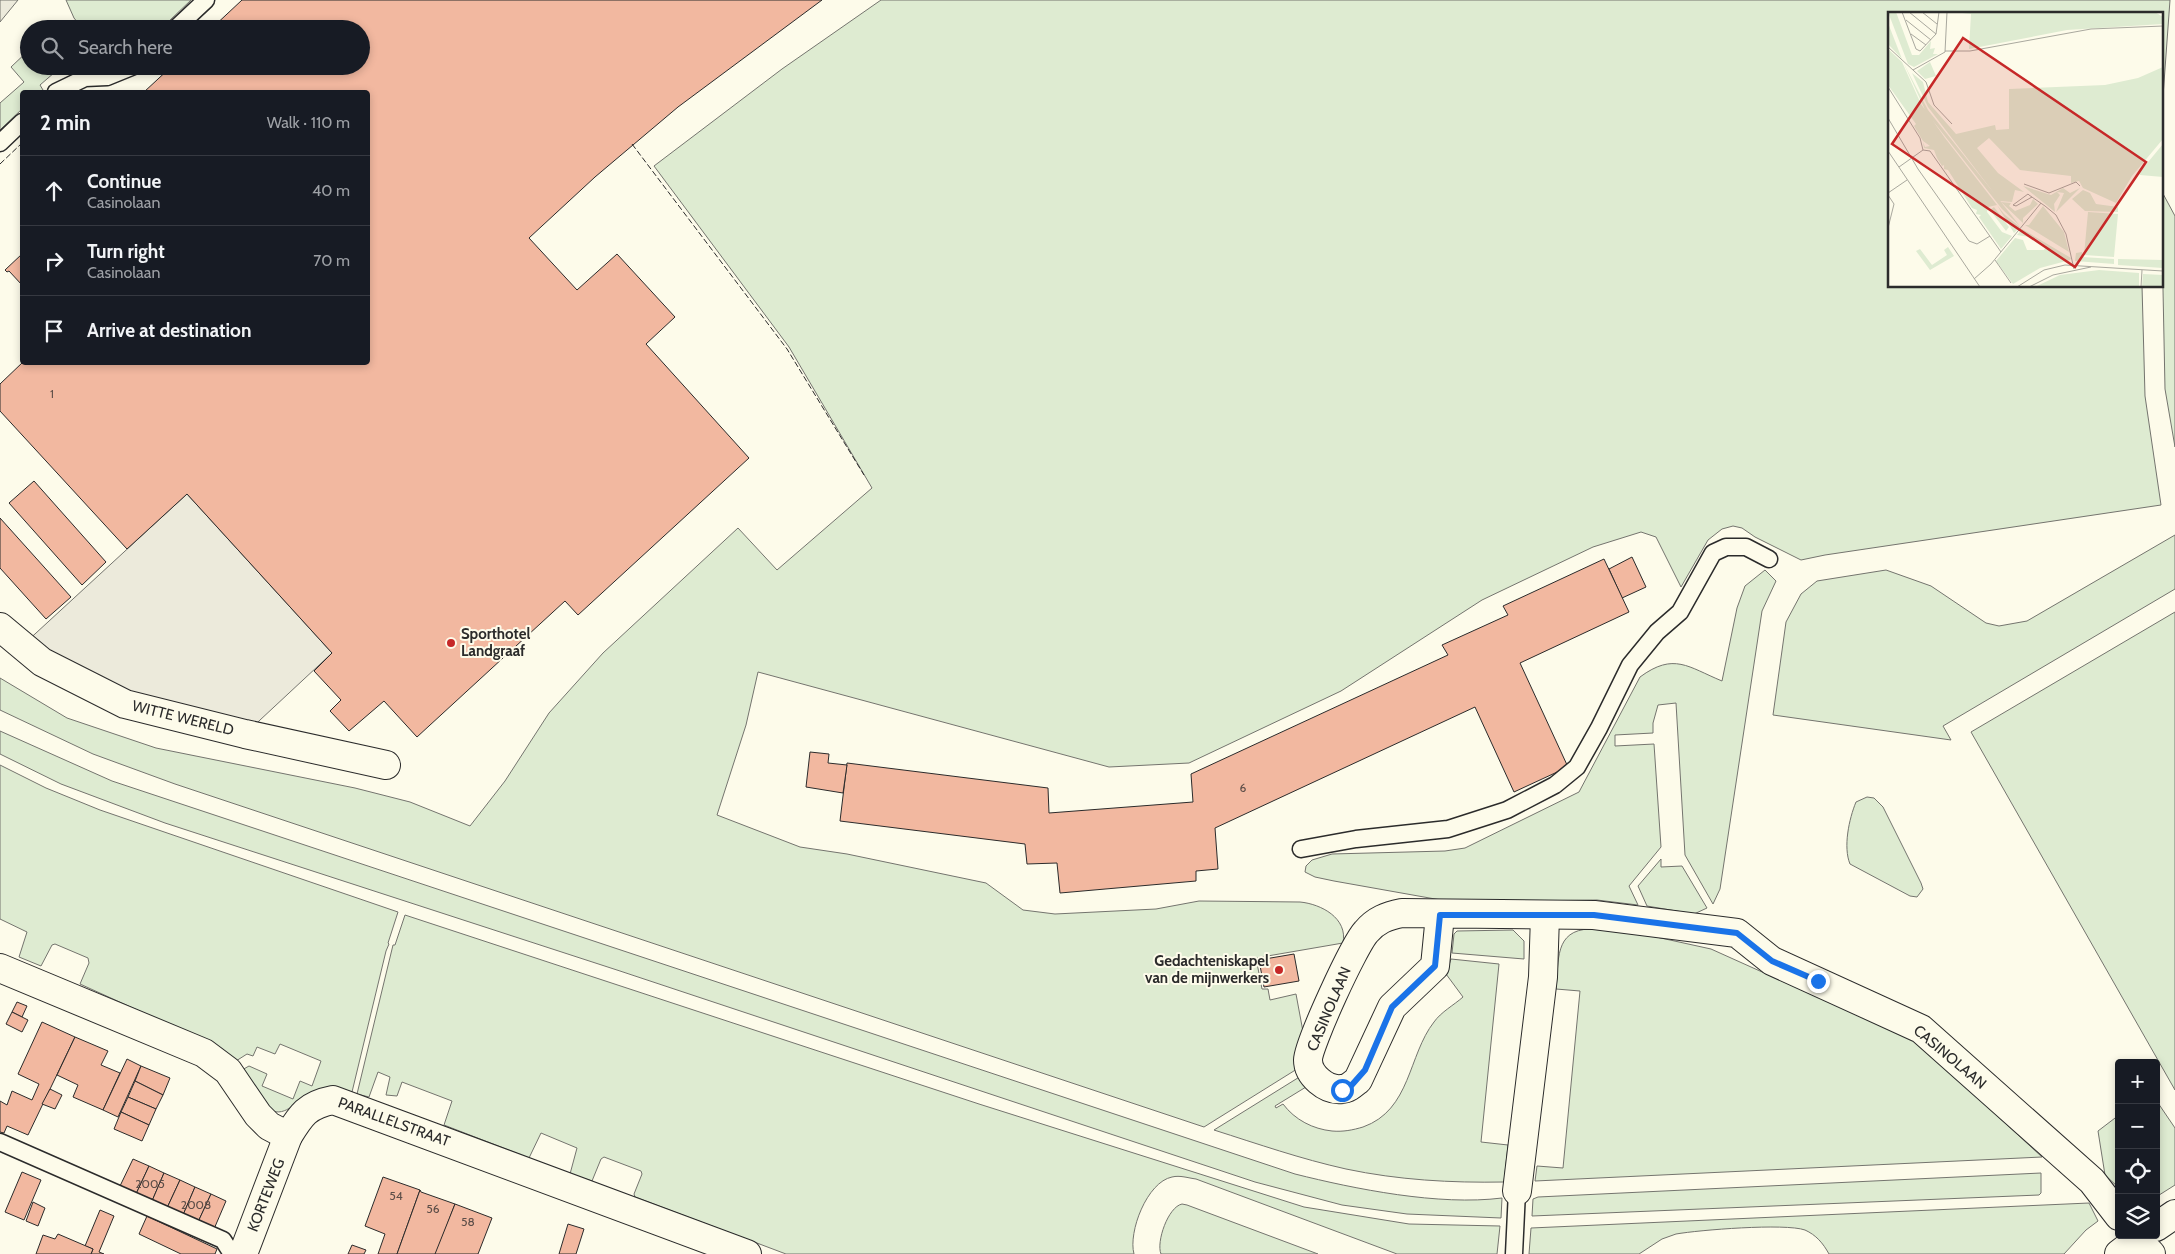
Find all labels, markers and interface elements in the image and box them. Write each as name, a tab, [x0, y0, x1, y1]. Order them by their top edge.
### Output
inset map	[1888, 12, 2162, 288]
search box	[20, 20, 370, 75]
icon: search	[38, 34, 66, 62]
text: Search here	[78, 36, 172, 59]
text: 2 min	[40, 110, 91, 135]
text: Walk · 110 m	[267, 113, 350, 132]
text: Continue	[87, 170, 161, 193]
icon: ahead	[40, 177, 68, 205]
text: 40 m	[312, 181, 350, 200]
text: Casinolaan	[87, 193, 160, 212]
text: Turn right	[87, 240, 165, 263]
icon: right	[40, 247, 68, 275]
text: 70 m	[313, 251, 350, 270]
text: Casinolaan	[87, 263, 160, 282]
icon: arrive	[40, 317, 68, 345]
text: Arrive at destination	[87, 319, 251, 342]
house number: 1	[50, 386, 54, 401]
place label: Sporthotel Landgraaf	[461, 625, 530, 660]
marker: Sporthotel Landgraaf	[445, 637, 457, 649]
street label: WITTE WERELD	[130, 697, 236, 739]
house number: 6	[1240, 780, 1247, 795]
place label: Gedachteniskapel van de mijnwerkers	[1145, 952, 1269, 987]
marker: Gedachteniskapel van de mijnwerkers	[1273, 964, 1285, 976]
street label: CASINOLAAN	[1303, 964, 1355, 1054]
route end	[1807, 970, 1830, 993]
street label: CASINOLAAN	[1910, 1021, 1990, 1093]
map controls	[2115, 1059, 2160, 1239]
button: +	[2115, 1059, 2160, 1104]
route start	[1331, 1079, 1354, 1102]
street label: PARALLELSTRAAT	[336, 1093, 452, 1151]
button: −	[2115, 1104, 2160, 1149]
button: locate	[2115, 1149, 2160, 1194]
street label: KORTEWEG	[244, 1156, 288, 1234]
house number: 2005	[135, 1176, 165, 1191]
house number: 54	[389, 1188, 403, 1203]
button: layers	[2115, 1194, 2160, 1239]
house number: 2008	[181, 1197, 211, 1212]
house number: 56	[426, 1201, 440, 1216]
house number: 58	[461, 1214, 475, 1229]

